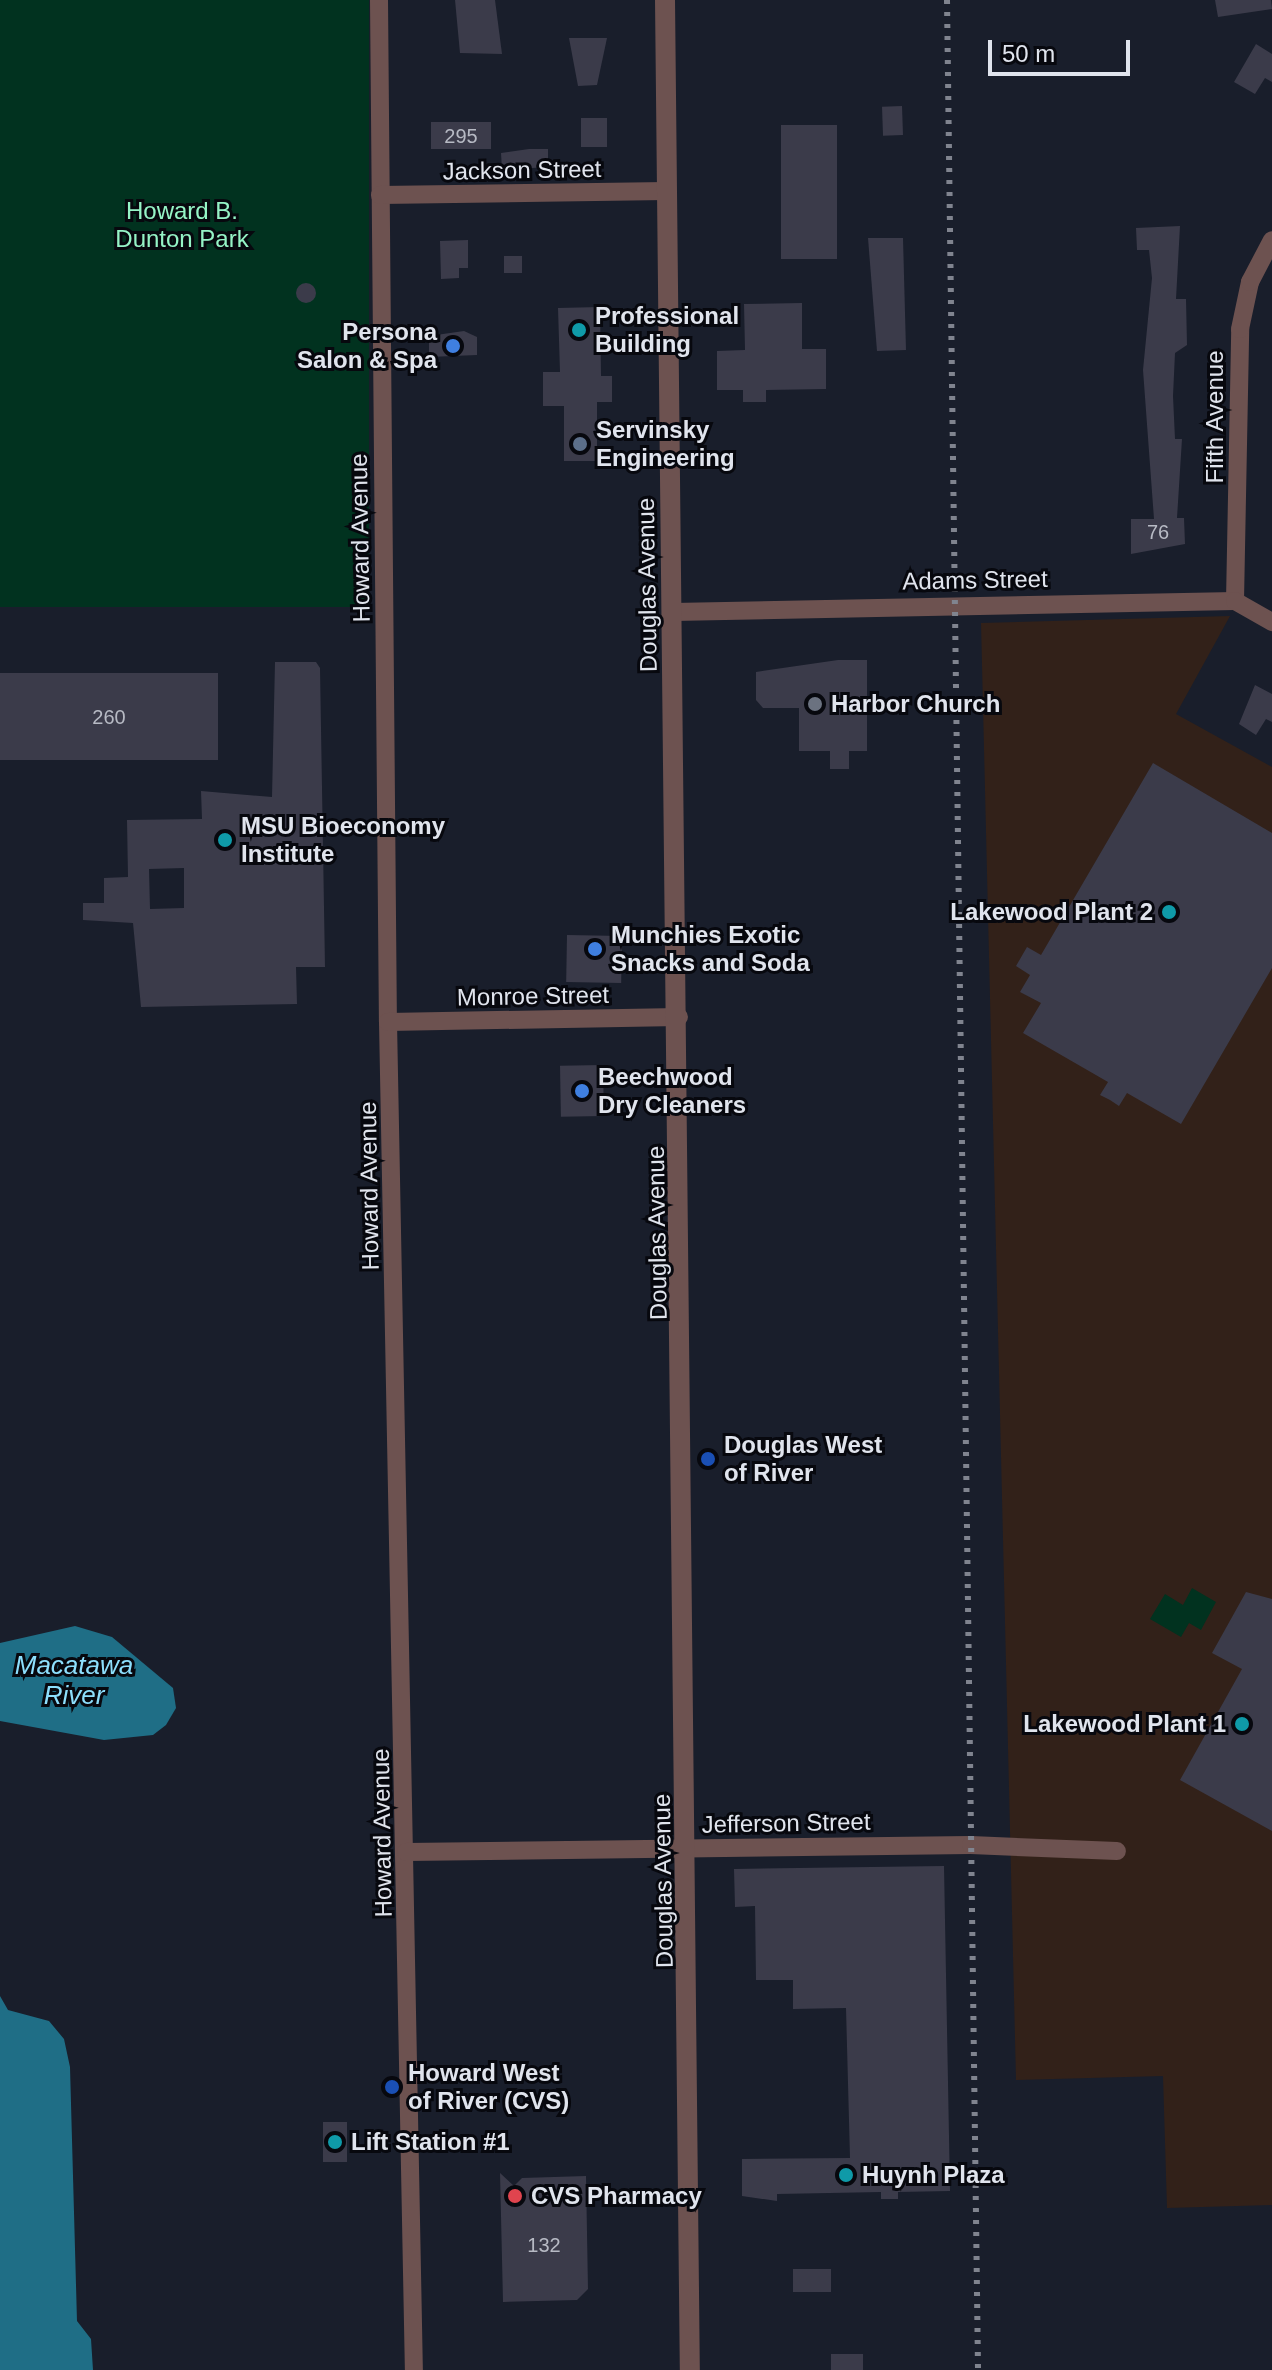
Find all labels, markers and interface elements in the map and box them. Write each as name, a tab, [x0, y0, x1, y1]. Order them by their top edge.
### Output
scale bar	[992, 24, 1134, 74]
text: 50 m	[1002, 40, 1055, 67]
house number: 295	[444, 124, 478, 148]
street label: Jackson Street	[442, 154, 602, 186]
park label: Howard B. Dunton Park	[115, 197, 249, 253]
place label: Professional Building	[595, 302, 739, 358]
place label: Persona Salon & Spa	[297, 318, 437, 374]
marker: Professional Building	[570, 321, 588, 339]
marker: Persona Salon & Spa	[444, 337, 462, 355]
street label: Fifth Avenue	[1201, 350, 1229, 484]
place label: Servinsky Engineering	[596, 416, 735, 472]
marker: Servinsky Engineering	[571, 435, 589, 453]
street label: Howard Avenue	[344, 453, 376, 623]
street label: Douglas Avenue	[631, 497, 663, 673]
house number: 76	[1147, 520, 1169, 544]
street label: Adams Street	[902, 564, 1048, 596]
place label: Harbor Church	[831, 690, 1000, 718]
marker: Harbor Church	[806, 695, 824, 713]
house number: 260	[92, 705, 126, 729]
place label: MSU Bioeconomy Institute	[241, 812, 445, 868]
marker: MSU Bioeconomy Institute	[216, 831, 234, 849]
place label: Lakewood Plant 2	[950, 898, 1153, 926]
marker: Lakewood Plant 2	[1160, 903, 1178, 921]
place label: Munchies Exotic Snacks and Soda	[611, 921, 810, 977]
marker: Munchies Exotic Snacks and Soda	[586, 940, 604, 958]
street label: Monroe Street	[457, 980, 609, 1012]
place label: Beechwood Dry Cleaners	[598, 1063, 746, 1119]
marker: Beechwood Dry Cleaners	[573, 1082, 591, 1100]
street label: Howard Avenue	[353, 1101, 385, 1271]
street label: Douglas Avenue	[641, 1145, 673, 1321]
place label: Douglas West of River	[724, 1431, 882, 1487]
marker: Douglas West of River	[699, 1450, 717, 1468]
water label: Macatawa River	[15, 1650, 133, 1712]
place label: Lakewood Plant 1	[1023, 1710, 1226, 1738]
marker: Lakewood Plant 1	[1233, 1715, 1251, 1733]
street label: Howard Avenue	[366, 1748, 398, 1918]
street label: Douglas Avenue	[647, 1793, 679, 1969]
street label: Jefferson Street	[701, 1807, 871, 1839]
place label: Howard West of River (CVS)	[408, 2059, 569, 2115]
marker: Howard West of River (CVS)	[383, 2078, 401, 2096]
place label: Lift Station #1	[351, 2128, 510, 2156]
marker: Lift Station #1	[326, 2133, 344, 2151]
place label: Huynh Plaza	[862, 2161, 1005, 2189]
marker: Huynh Plaza	[837, 2166, 855, 2184]
place label: CVS Pharmacy	[531, 2182, 702, 2210]
marker: CVS Pharmacy	[506, 2187, 524, 2205]
house number: 132	[527, 2233, 561, 2257]

